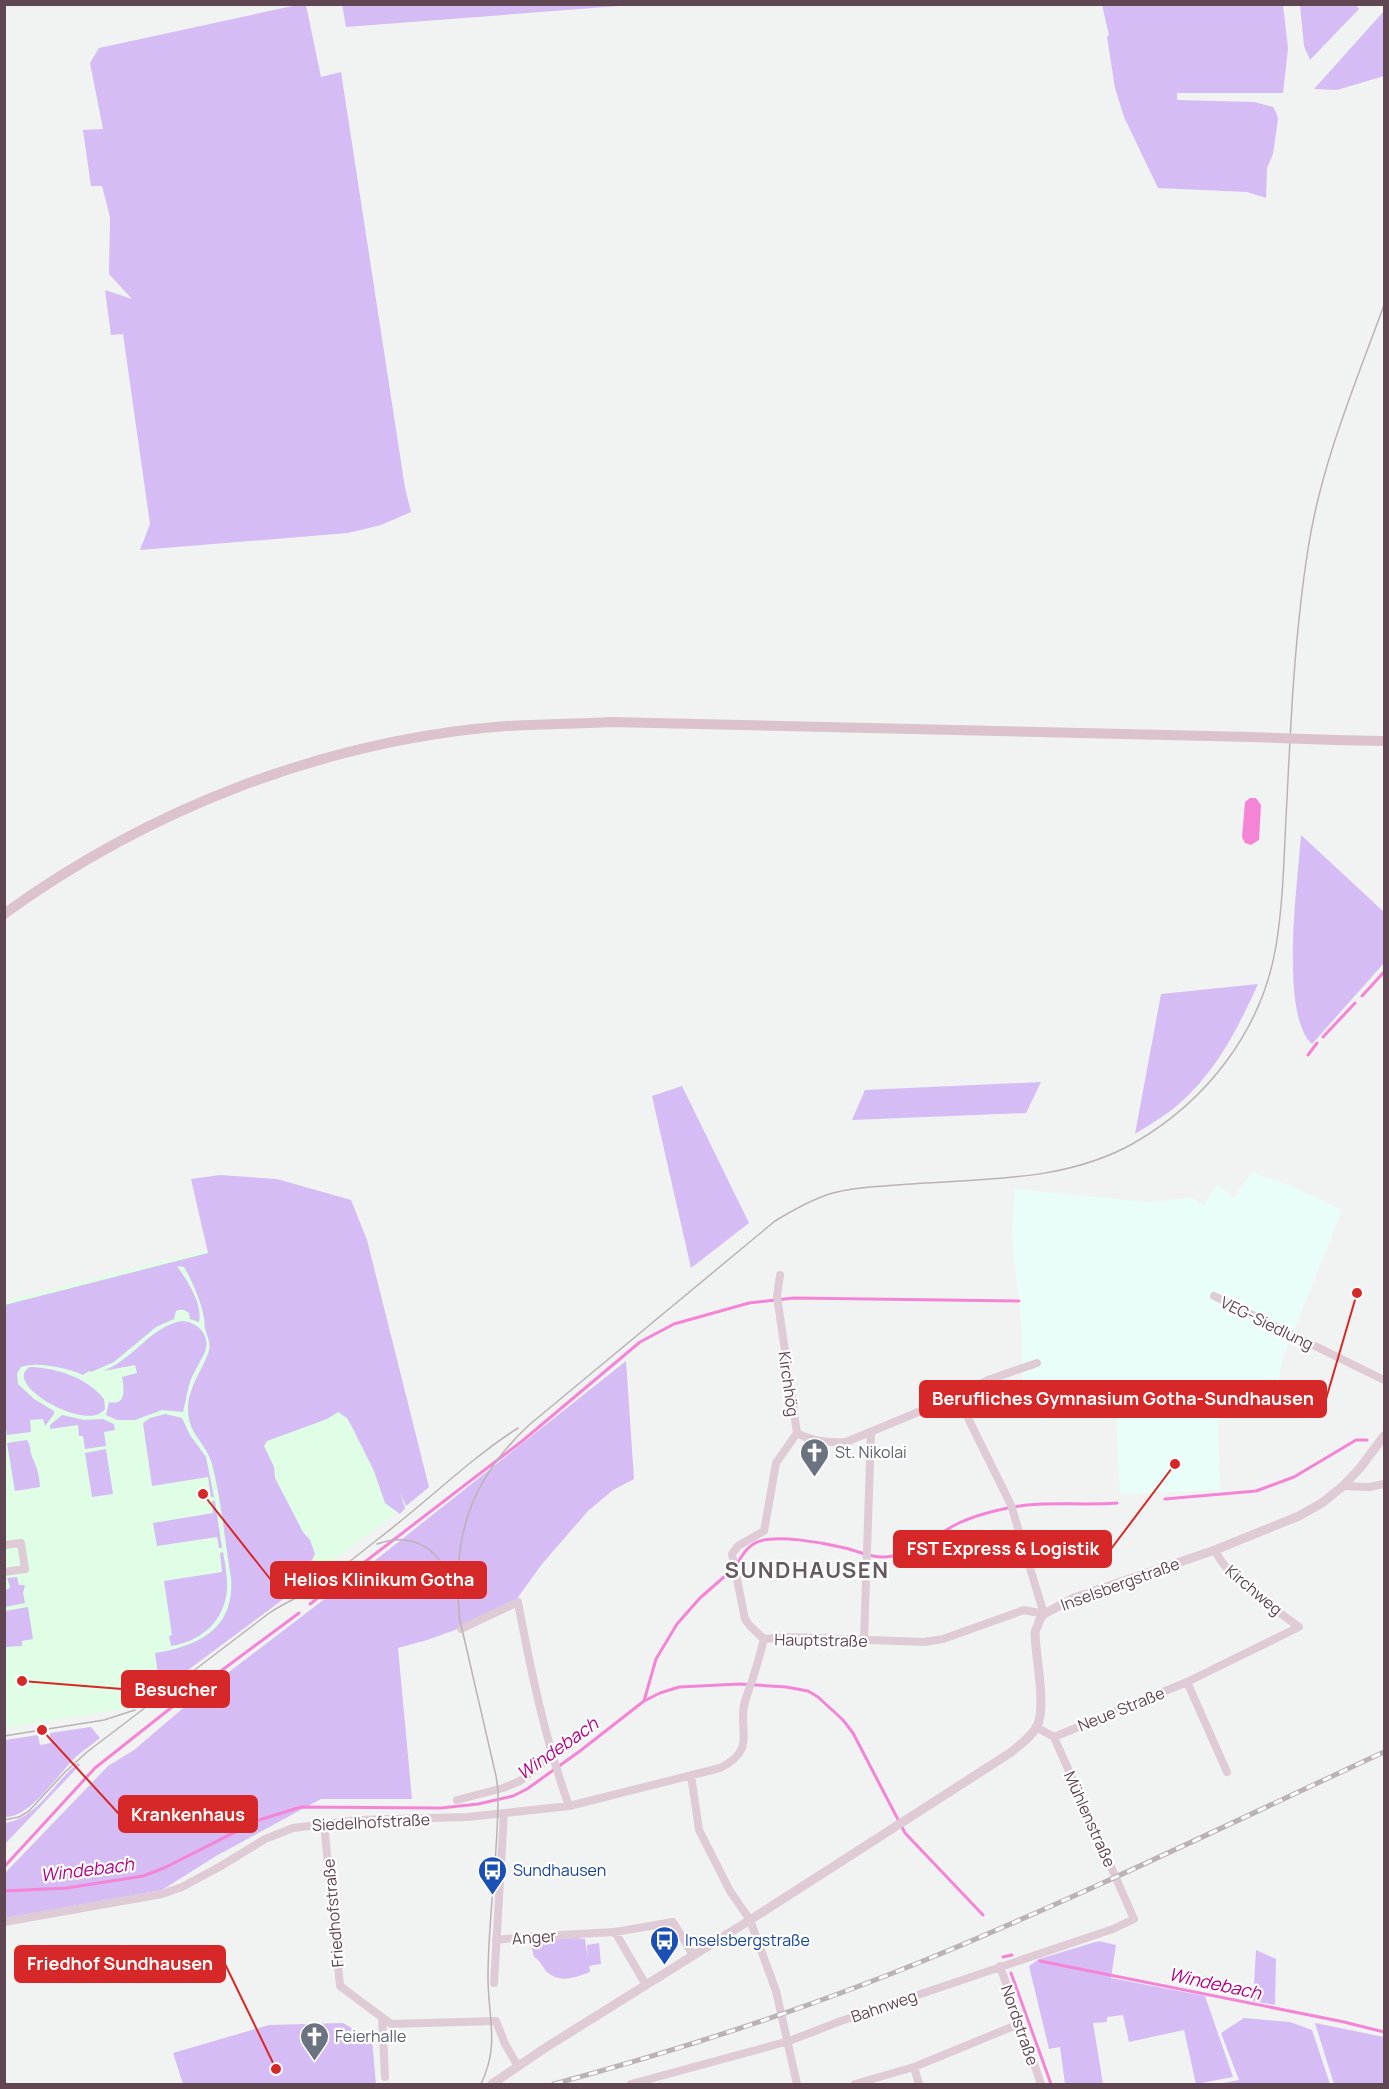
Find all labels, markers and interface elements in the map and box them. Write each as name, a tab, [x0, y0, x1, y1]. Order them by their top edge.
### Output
street label: VEG-Siedlung	[1217, 1291, 1317, 1355]
street label: Kirchhög	[774, 1350, 804, 1418]
callout: Berufliches Gymnasium Gotha-Sundhausen	[920, 1381, 1326, 1417]
text: Berufliches Gymnasium Gotha-Sundhausen	[932, 1386, 1314, 1410]
church icon: St. Nikolai	[798, 1436, 830, 1478]
place label: St. Nikolai	[835, 1441, 907, 1463]
callout: FST Express & Logistik	[894, 1531, 1111, 1567]
text: FST Express & Logistik	[907, 1536, 1101, 1560]
street label: Inselsbergstraße	[1058, 1552, 1182, 1616]
district label: SUNDHAUSEN	[724, 1555, 890, 1585]
street label: Kirchweg	[1221, 1560, 1287, 1620]
callout: Helios Klinikum Gotha	[271, 1562, 486, 1598]
text: Helios Klinikum Gotha	[284, 1567, 474, 1591]
street label: Hauptstraße	[774, 1628, 868, 1652]
callout: Besucher	[122, 1671, 229, 1707]
text: Besucher	[135, 1677, 217, 1701]
street label: Neue Straße	[1074, 1682, 1168, 1736]
water label: Windebach	[512, 1711, 603, 1785]
street label: Mühlenstraße	[1059, 1768, 1121, 1870]
callout: Krankenhaus	[119, 1796, 257, 1832]
text: Krankenhaus	[131, 1802, 245, 1826]
street label: Siedelhofstraße	[311, 1808, 431, 1836]
water label: Windebach	[39, 1851, 136, 1887]
bus stop icon: Sundhausen	[476, 1854, 508, 1896]
street label: Friedhofstraße	[317, 1858, 349, 1968]
place label: Sundhausen	[513, 1859, 606, 1881]
street label: Anger	[511, 1924, 557, 1950]
bus stop icon: Inselsbergstraße	[648, 1924, 680, 1966]
place label: Inselsbergstraße	[685, 1929, 810, 1951]
callout: Friedhof Sundhausen	[15, 1946, 225, 1982]
text: Friedhof Sundhausen	[27, 1951, 213, 1975]
water label: Windebach	[1167, 1962, 1265, 2005]
street label: Nordstraße	[996, 1982, 1044, 2068]
street label: Bahnweg	[848, 1984, 920, 2028]
church icon: Feierhalle	[298, 2020, 330, 2062]
place label: Feierhalle	[335, 2025, 406, 2047]

